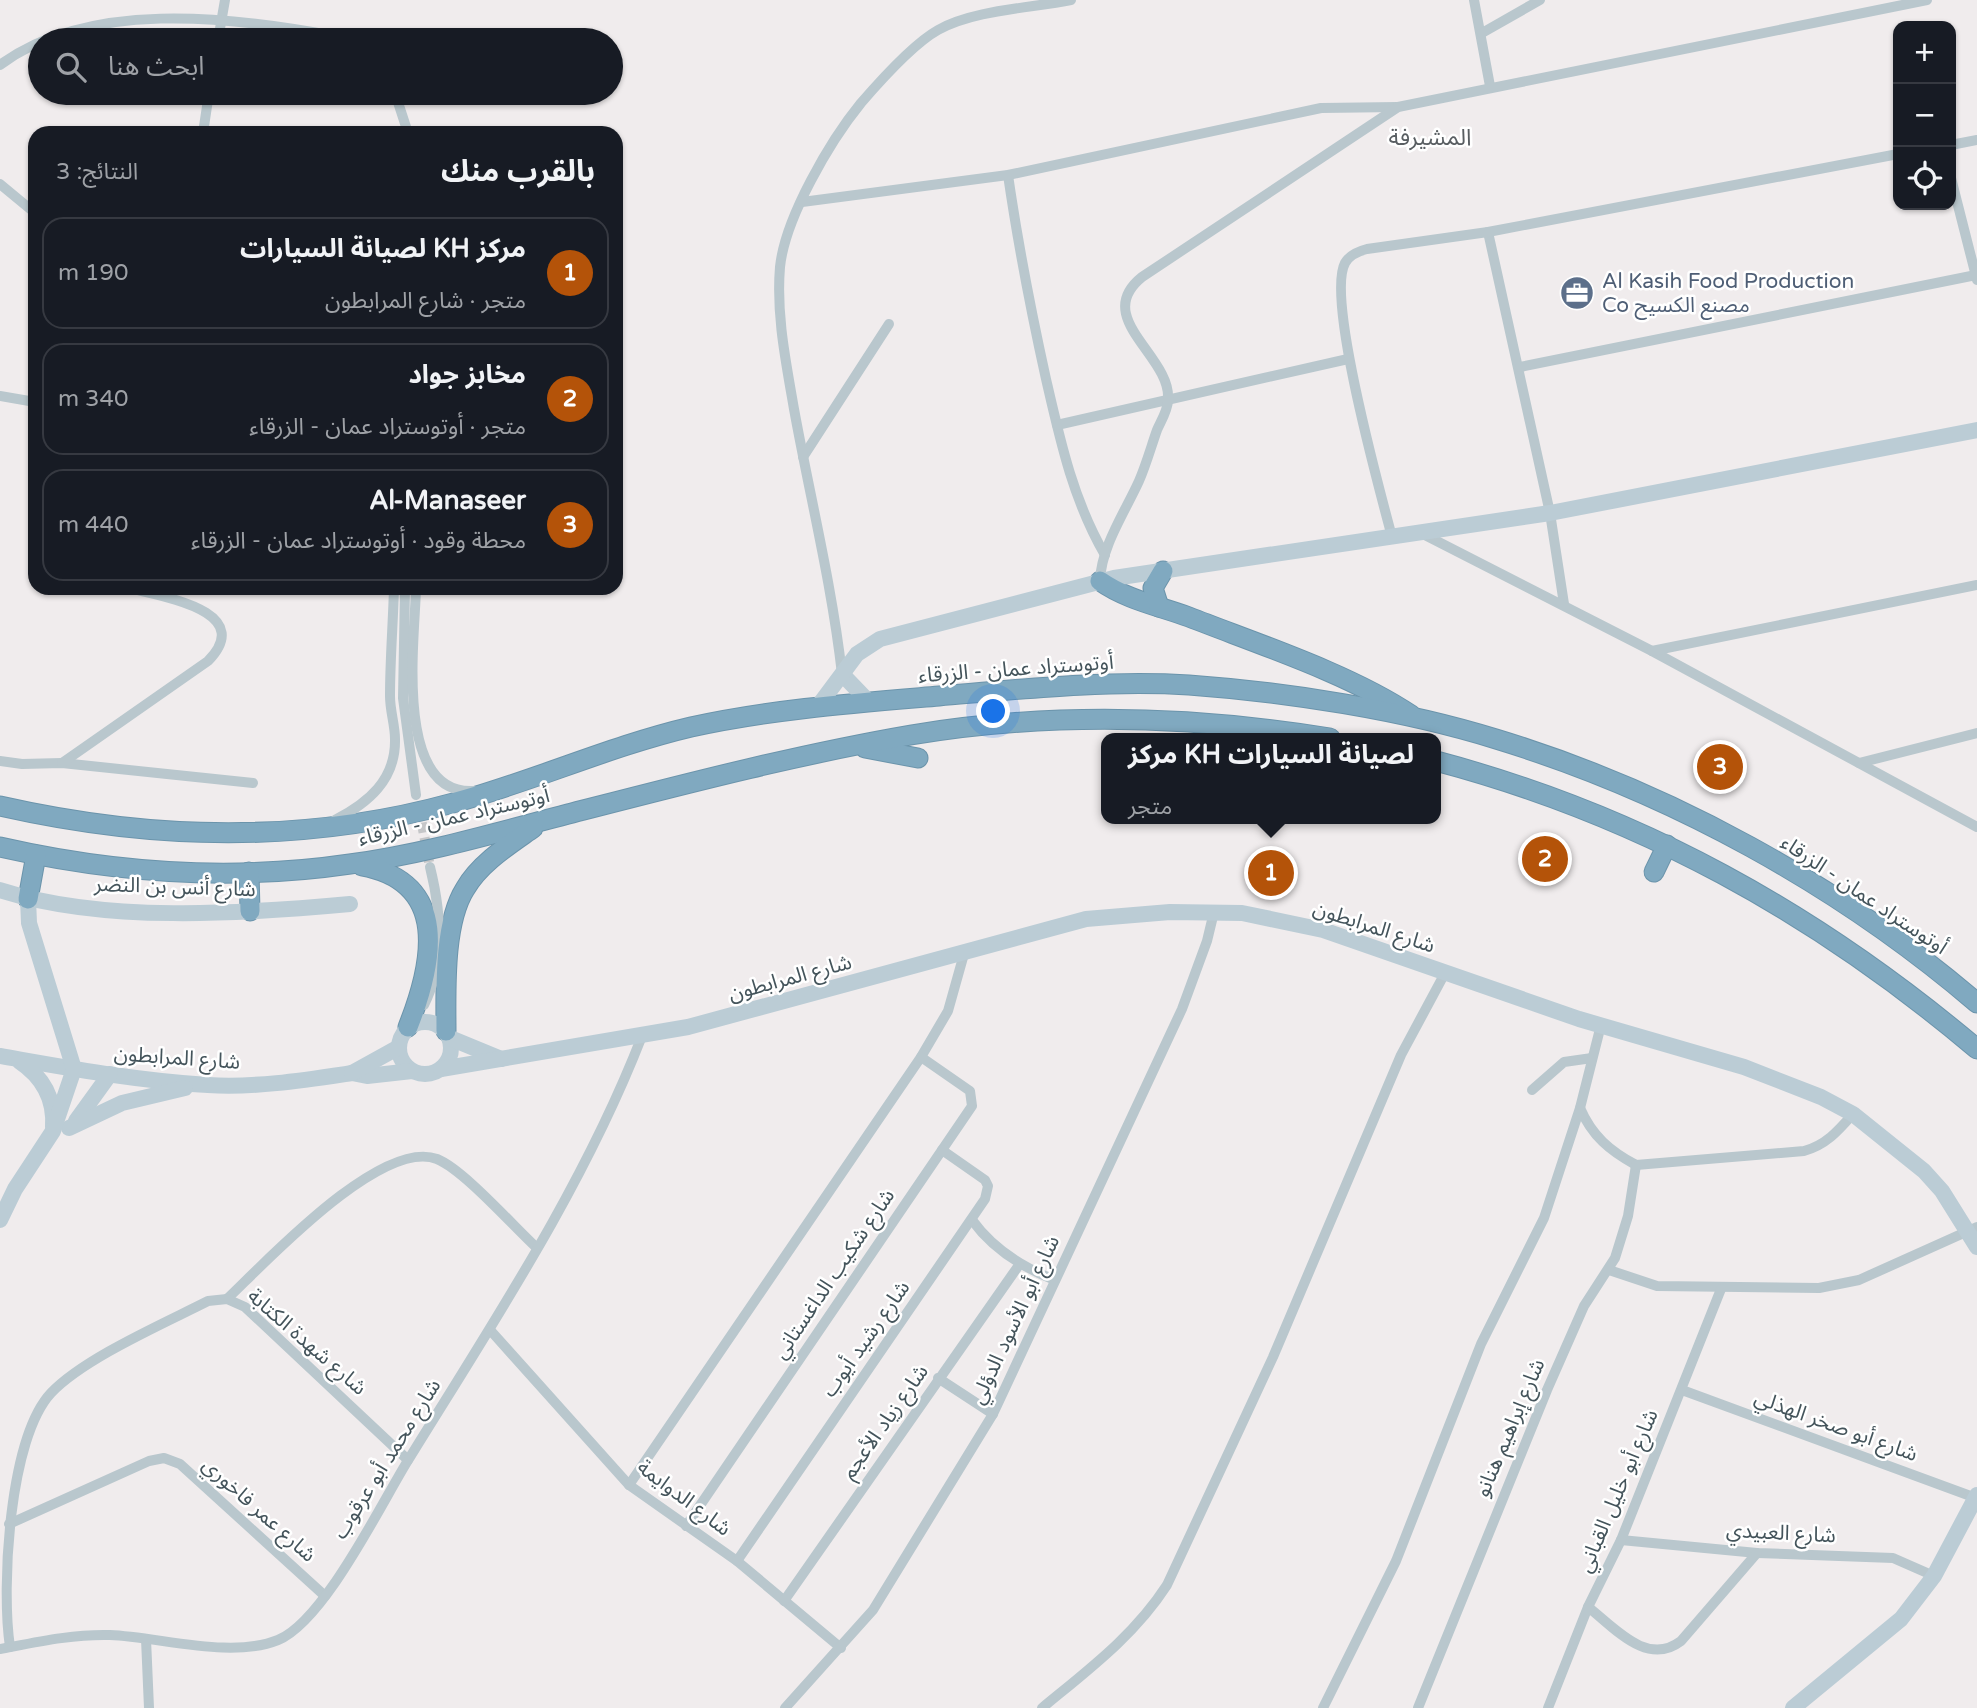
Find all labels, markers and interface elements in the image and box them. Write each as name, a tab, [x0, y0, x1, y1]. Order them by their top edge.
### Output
map controls	[1893, 21, 1956, 210]
button: +	[1893, 21, 1956, 84]
search box	[28, 28, 623, 105]
icon: search	[52, 48, 90, 86]
text: ابحث هنا	[108, 51, 204, 82]
button: −	[1893, 84, 1956, 147]
district label: المشيرفة	[1389, 124, 1471, 152]
button: locate	[1893, 147, 1956, 210]
text: بالقرب منك	[441, 153, 595, 190]
text: النتائج: 3	[56, 158, 138, 186]
text: مركز KH لصيانة السيارات	[240, 233, 526, 264]
text: 190 m	[58, 259, 128, 287]
text: 1	[563, 259, 577, 287]
place label: Al Kasih Food Production Co مصنع الكسيح	[1602, 269, 1854, 320]
office icon: Al Kasih Food Production Co مصنع الكسيح	[1558, 274, 1596, 312]
text: متجر · شارع المرابطون	[325, 287, 526, 315]
text: مخابز جواد	[408, 359, 526, 390]
text: 340 m	[58, 385, 128, 413]
text: 2	[563, 385, 577, 413]
text: متجر · أوتوستراد عمان - الزرقاء	[249, 413, 526, 441]
text: Al-Manaseer	[369, 485, 526, 516]
text: 440 m	[58, 511, 128, 539]
text: 3	[563, 511, 577, 539]
text: محطة وقود · أوتوستراد عمان - الزرقاء	[191, 527, 526, 555]
street label: أوتوستراد عمان - الزرقاء	[917, 649, 1115, 688]
your location	[976, 694, 1010, 728]
popup	[1101, 733, 1441, 824]
text: مركز KH لصيانة السيارات	[1128, 739, 1414, 770]
pin: 3	[1697, 741, 1743, 793]
street label: أوتوستراد عمان - الزرقاء	[356, 782, 552, 851]
text: متجر	[1128, 793, 1172, 821]
street label: أوتوستراد عمان - الزرقاء	[1776, 829, 1952, 960]
pin: 2	[1522, 833, 1568, 885]
pin: 1	[1248, 847, 1294, 899]
street label: شارع أنس بن النضر	[93, 871, 256, 904]
street label: شارع المرابطون	[1309, 896, 1438, 960]
street label: شارع المرابطون	[726, 950, 855, 1008]
street label: شارع المرابطون	[113, 1041, 241, 1077]
street label: شارع شكيب الداغستاني	[768, 1184, 903, 1365]
street label: شارع أبو الأسود الدؤلي	[964, 1231, 1068, 1410]
street label: شارع رشيد أيوب	[816, 1276, 917, 1403]
street label: شارع شهدة الكتابة	[241, 1284, 372, 1402]
street label: شارع إبراهيم هنانو	[1470, 1355, 1552, 1502]
street label: شارع زياد الأعجم	[836, 1360, 935, 1485]
street label: شارع محمد أبو عرقوب	[327, 1374, 448, 1545]
street label: شارع أبو صخر الهذلي	[1750, 1384, 1921, 1470]
street label: شارع أبو خليل القباني	[1572, 1405, 1666, 1578]
street label: شارع عمر فاخوري	[195, 1452, 321, 1570]
street label: شارع الدوايمة	[631, 1455, 736, 1543]
street label: شارع العبيدي	[1725, 1518, 1837, 1551]

